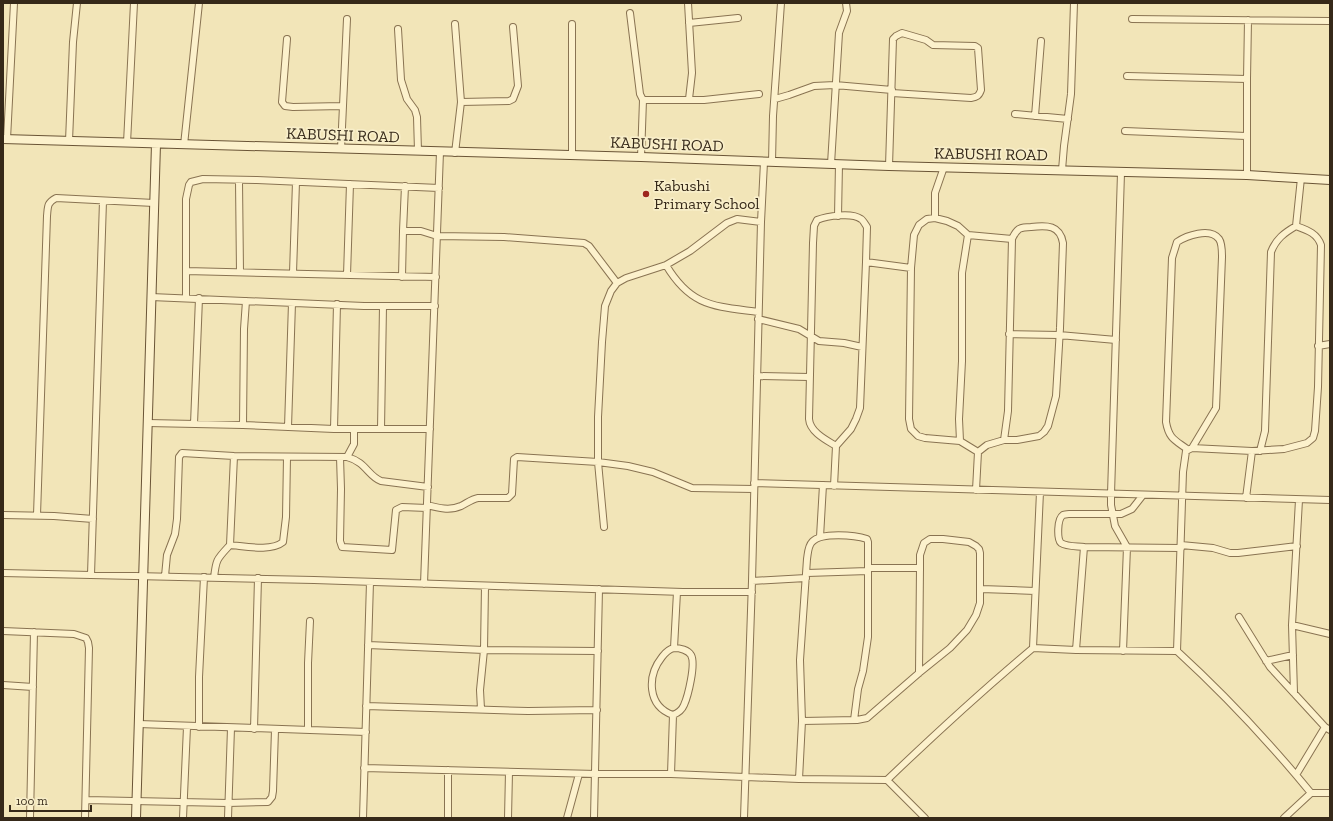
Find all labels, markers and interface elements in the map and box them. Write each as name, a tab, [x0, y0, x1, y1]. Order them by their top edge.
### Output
street label: KABUSHI ROAD	[286, 124, 400, 146]
street label: KABUSHI ROAD	[610, 133, 724, 155]
street label: KABUSHI ROAD	[934, 144, 1048, 164]
place label: Kabushi Primary School	[654, 176, 760, 213]
marker: Kabushi Primary School	[641, 189, 651, 199]
scale bar	[10, 787, 91, 813]
text: 100 m	[16, 794, 48, 808]

